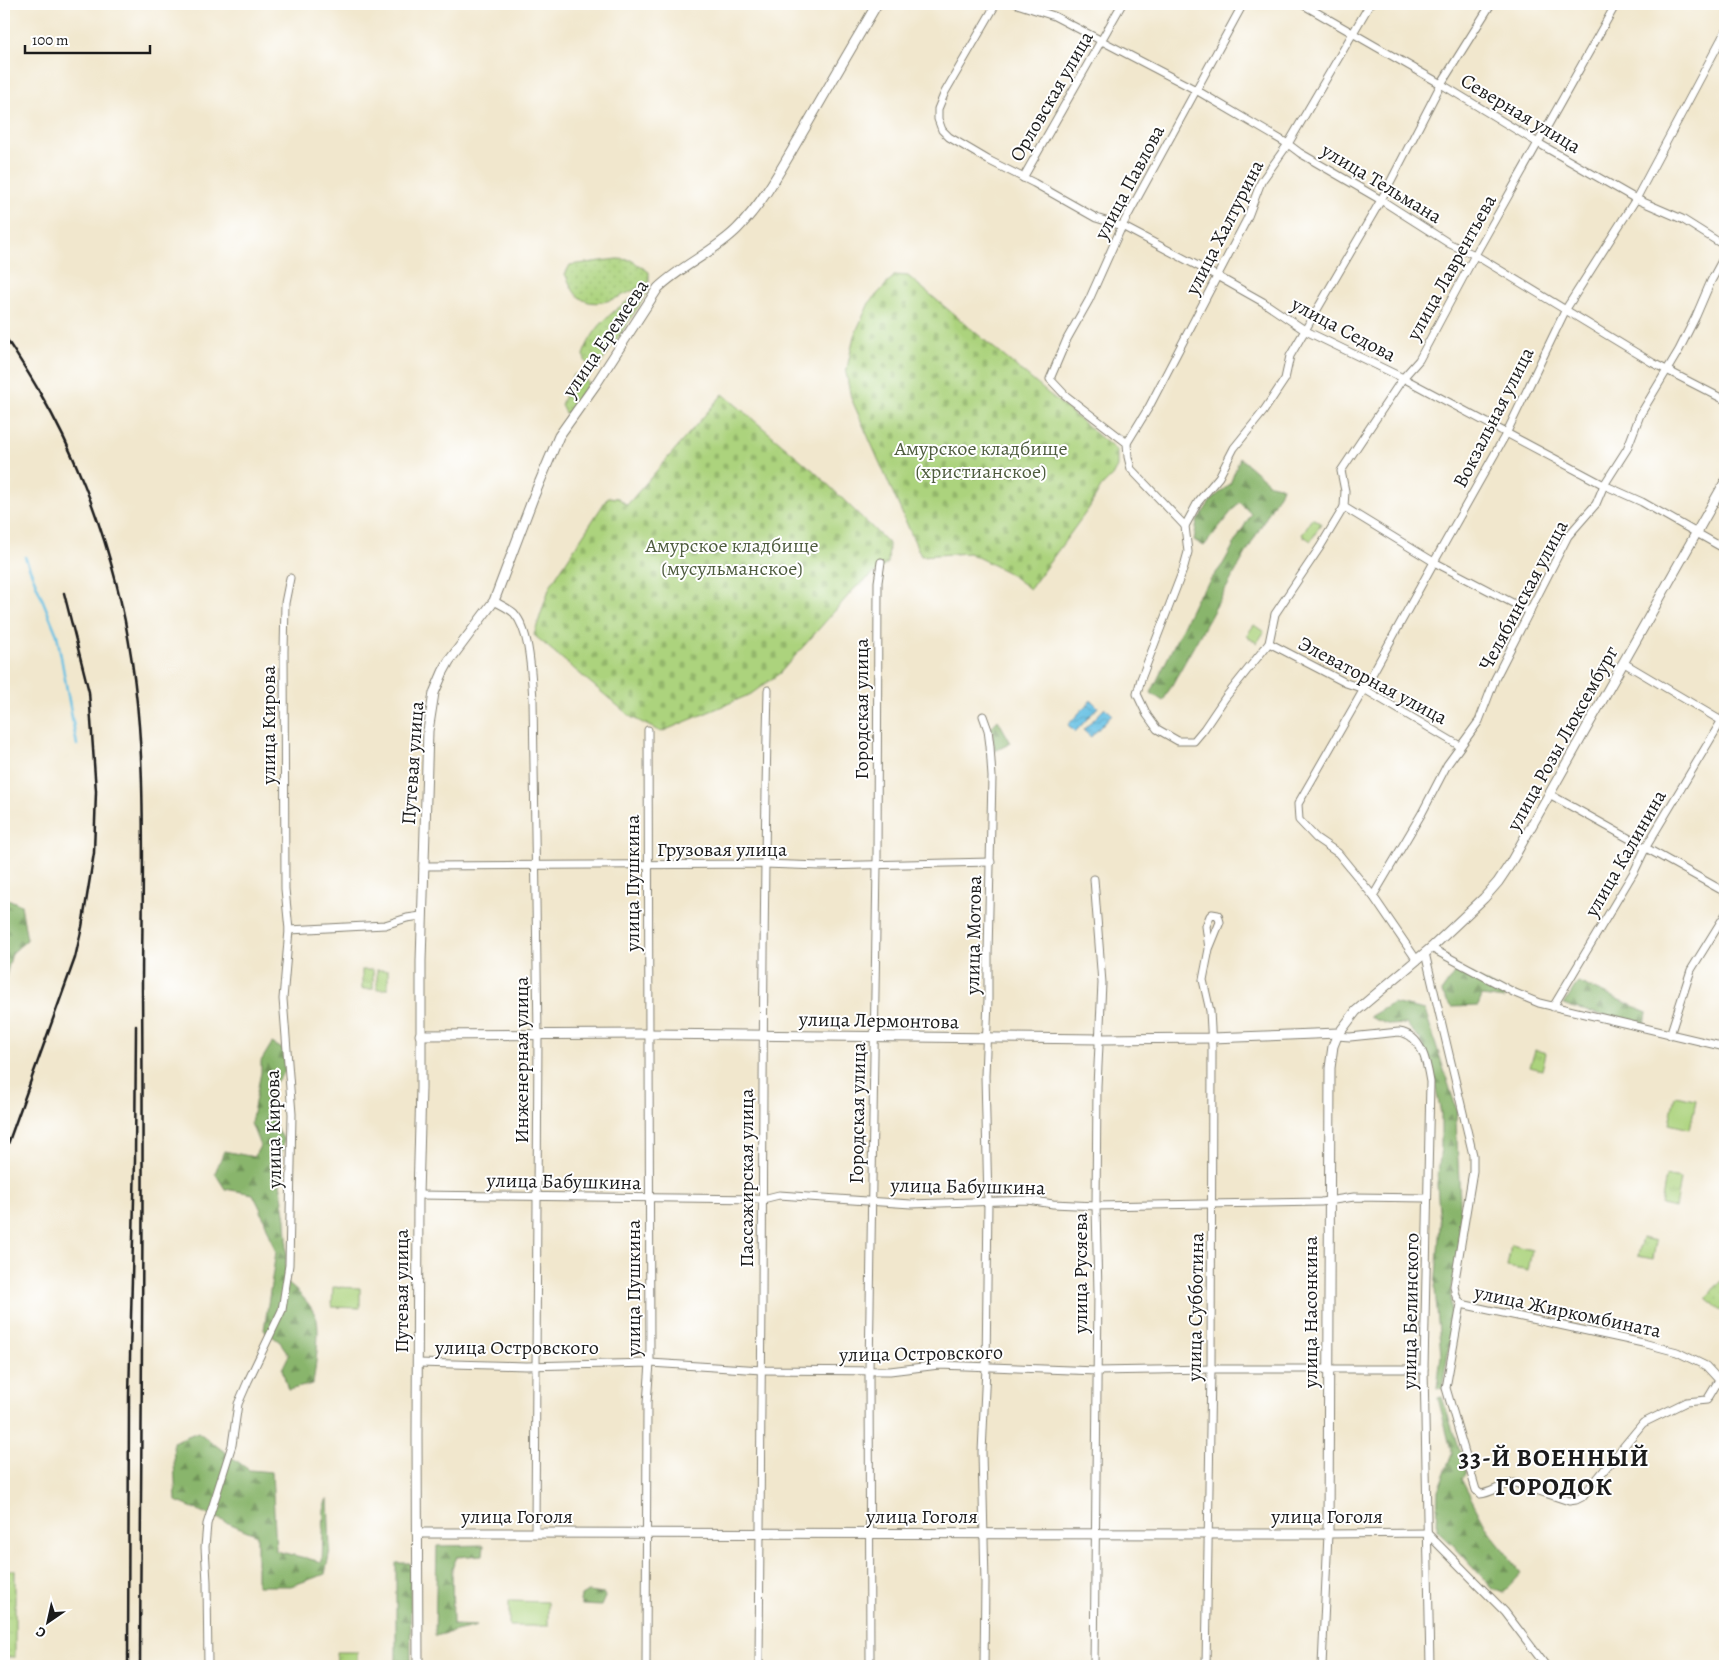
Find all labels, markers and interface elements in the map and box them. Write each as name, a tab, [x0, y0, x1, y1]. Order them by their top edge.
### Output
scale bar	[25, 22, 150, 54]
street label: Орловская улица	[1003, 25, 1100, 166]
text: 100 m	[32, 30, 69, 50]
street label: Северная улица	[1456, 67, 1587, 160]
street label: улица Павлова	[1087, 119, 1171, 245]
street label: улица Тельмана	[1316, 136, 1448, 230]
street label: улица Халтурина	[1178, 154, 1270, 300]
street label: улица Лаврентьева	[1400, 189, 1503, 346]
street label: улица Еремеева	[555, 273, 655, 403]
street label: улица Седова	[1286, 290, 1402, 369]
street label: Вокзальная улица	[1446, 342, 1541, 492]
park label: Амурское кладбище (христианское)	[893, 435, 1068, 485]
street label: Челябинская улица	[1472, 515, 1575, 675]
park label: Амурское кладбище (мусульманское)	[644, 532, 819, 582]
street label: Элеваторная улица	[1294, 630, 1453, 731]
street label: Городская улица	[848, 637, 875, 780]
street label: улица Розы Люксембург	[1500, 640, 1625, 836]
street label: улица Кирова	[255, 665, 282, 785]
street label: Путевая улица	[395, 699, 430, 826]
street label: улица Калинина	[1578, 784, 1673, 923]
street label: улица Пушкина	[619, 814, 646, 953]
street label: Грузовая улица	[657, 836, 788, 863]
street label: улица Мотова	[959, 874, 988, 996]
street label: Инженерная улица	[508, 976, 535, 1144]
street label: улица Лермонтова	[798, 1006, 960, 1035]
street label: Городская улица	[843, 1041, 872, 1184]
street label: улица Кирова	[259, 1069, 288, 1190]
street label: Пассажирская улица	[733, 1088, 760, 1267]
street label: улица Бабушкина	[485, 1167, 642, 1196]
street label: улица Бабушкина	[889, 1172, 1046, 1201]
street label: улица Русяева	[1067, 1212, 1094, 1334]
street label: улица Пушкина	[620, 1219, 647, 1358]
street label: Путевая улица	[388, 1228, 415, 1353]
street label: улица Субботина	[1181, 1232, 1210, 1383]
street label: улица Белинского	[1396, 1232, 1425, 1391]
street label: улица Насонкина	[1297, 1235, 1324, 1389]
street label: улица Жиркомбината	[1471, 1278, 1664, 1345]
street label: улица Островского	[434, 1334, 599, 1361]
street label: улица Островского	[838, 1339, 1003, 1368]
district label: 33-Й ВОЕННЫЙ ГОРОДОК	[1459, 1441, 1649, 1504]
street label: улица Гоголя	[460, 1503, 573, 1530]
street label: улица Гоголя	[865, 1503, 978, 1530]
street label: улица Гоголя	[1270, 1503, 1383, 1530]
north arrow	[22, 1598, 72, 1648]
text: С	[32, 1622, 50, 1643]

